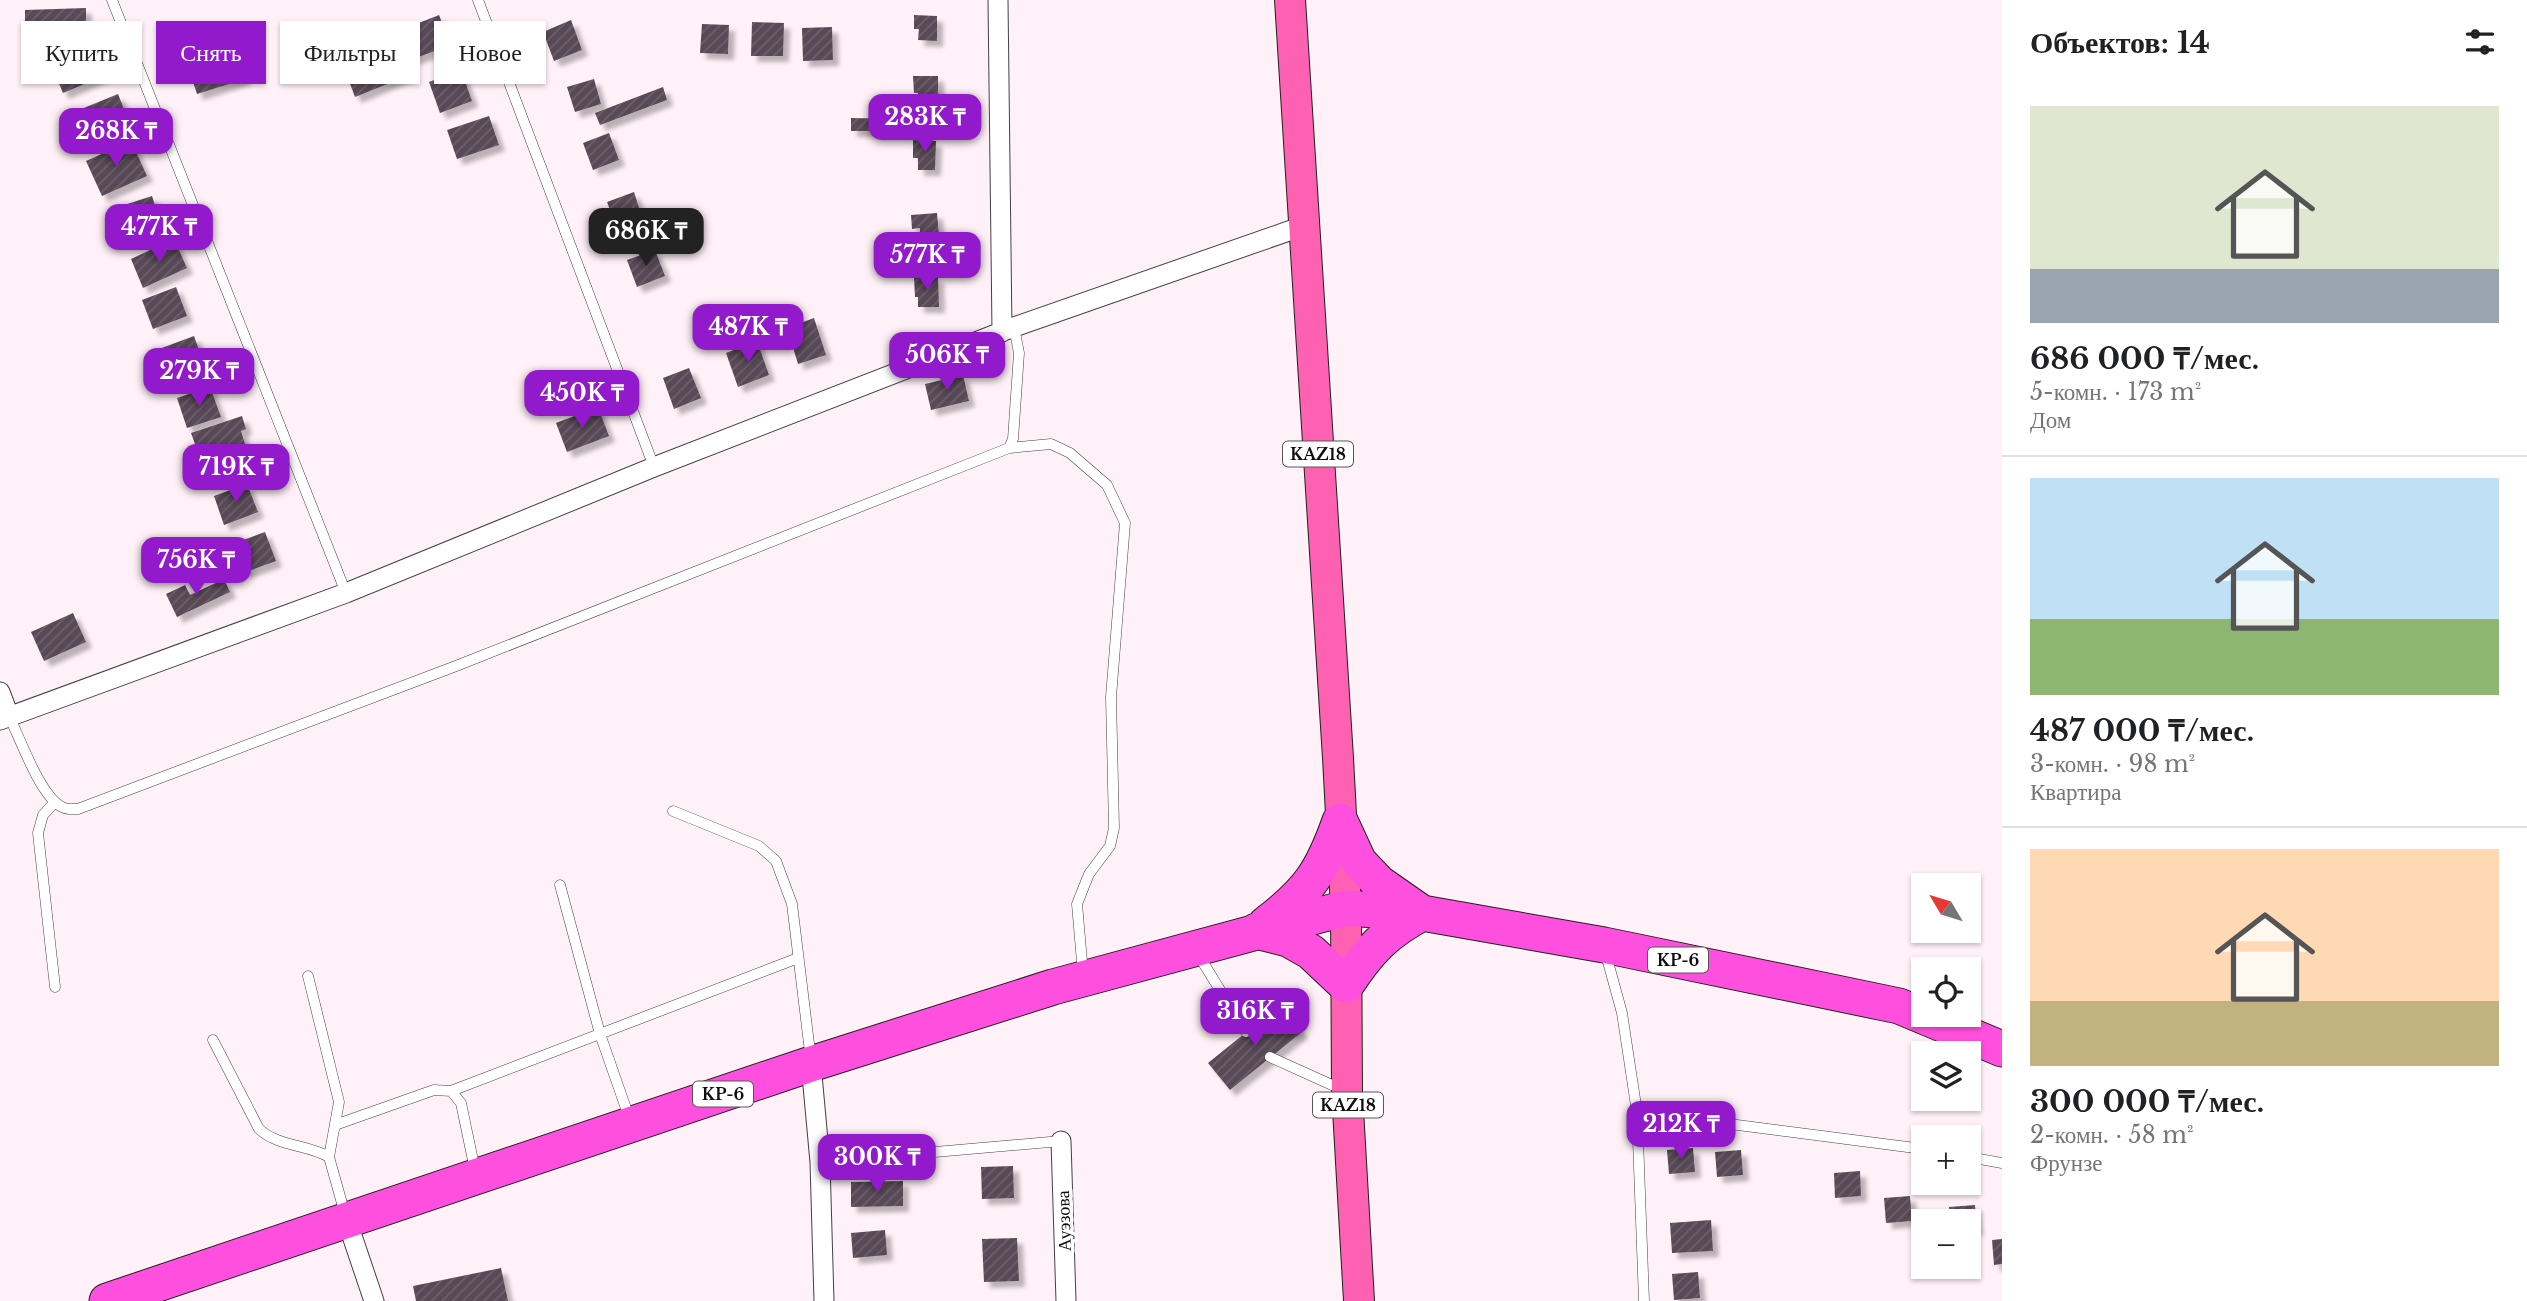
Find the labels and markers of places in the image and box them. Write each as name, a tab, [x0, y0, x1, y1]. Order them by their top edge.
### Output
pin: 283K ₸	[868, 94, 982, 154]
pin: 268K ₸	[59, 108, 173, 168]
pin: 477K ₸	[102, 204, 216, 264]
pin: 686K ₸	[589, 208, 703, 268]
pin: 577K ₸	[870, 232, 984, 292]
pin: 487K ₸	[691, 304, 805, 364]
pin: 506K ₸	[890, 332, 1004, 392]
pin: 279K ₸	[142, 348, 256, 408]
pin: 450K ₸	[525, 370, 639, 430]
pin: 719K ₸	[179, 444, 293, 504]
pin: 756K ₸	[139, 538, 253, 597]
pin: 316K ₸	[1198, 988, 1312, 1048]
pin: 212K ₸	[1624, 1102, 1738, 1161]
pin: 300K ₸	[820, 1134, 934, 1194]

